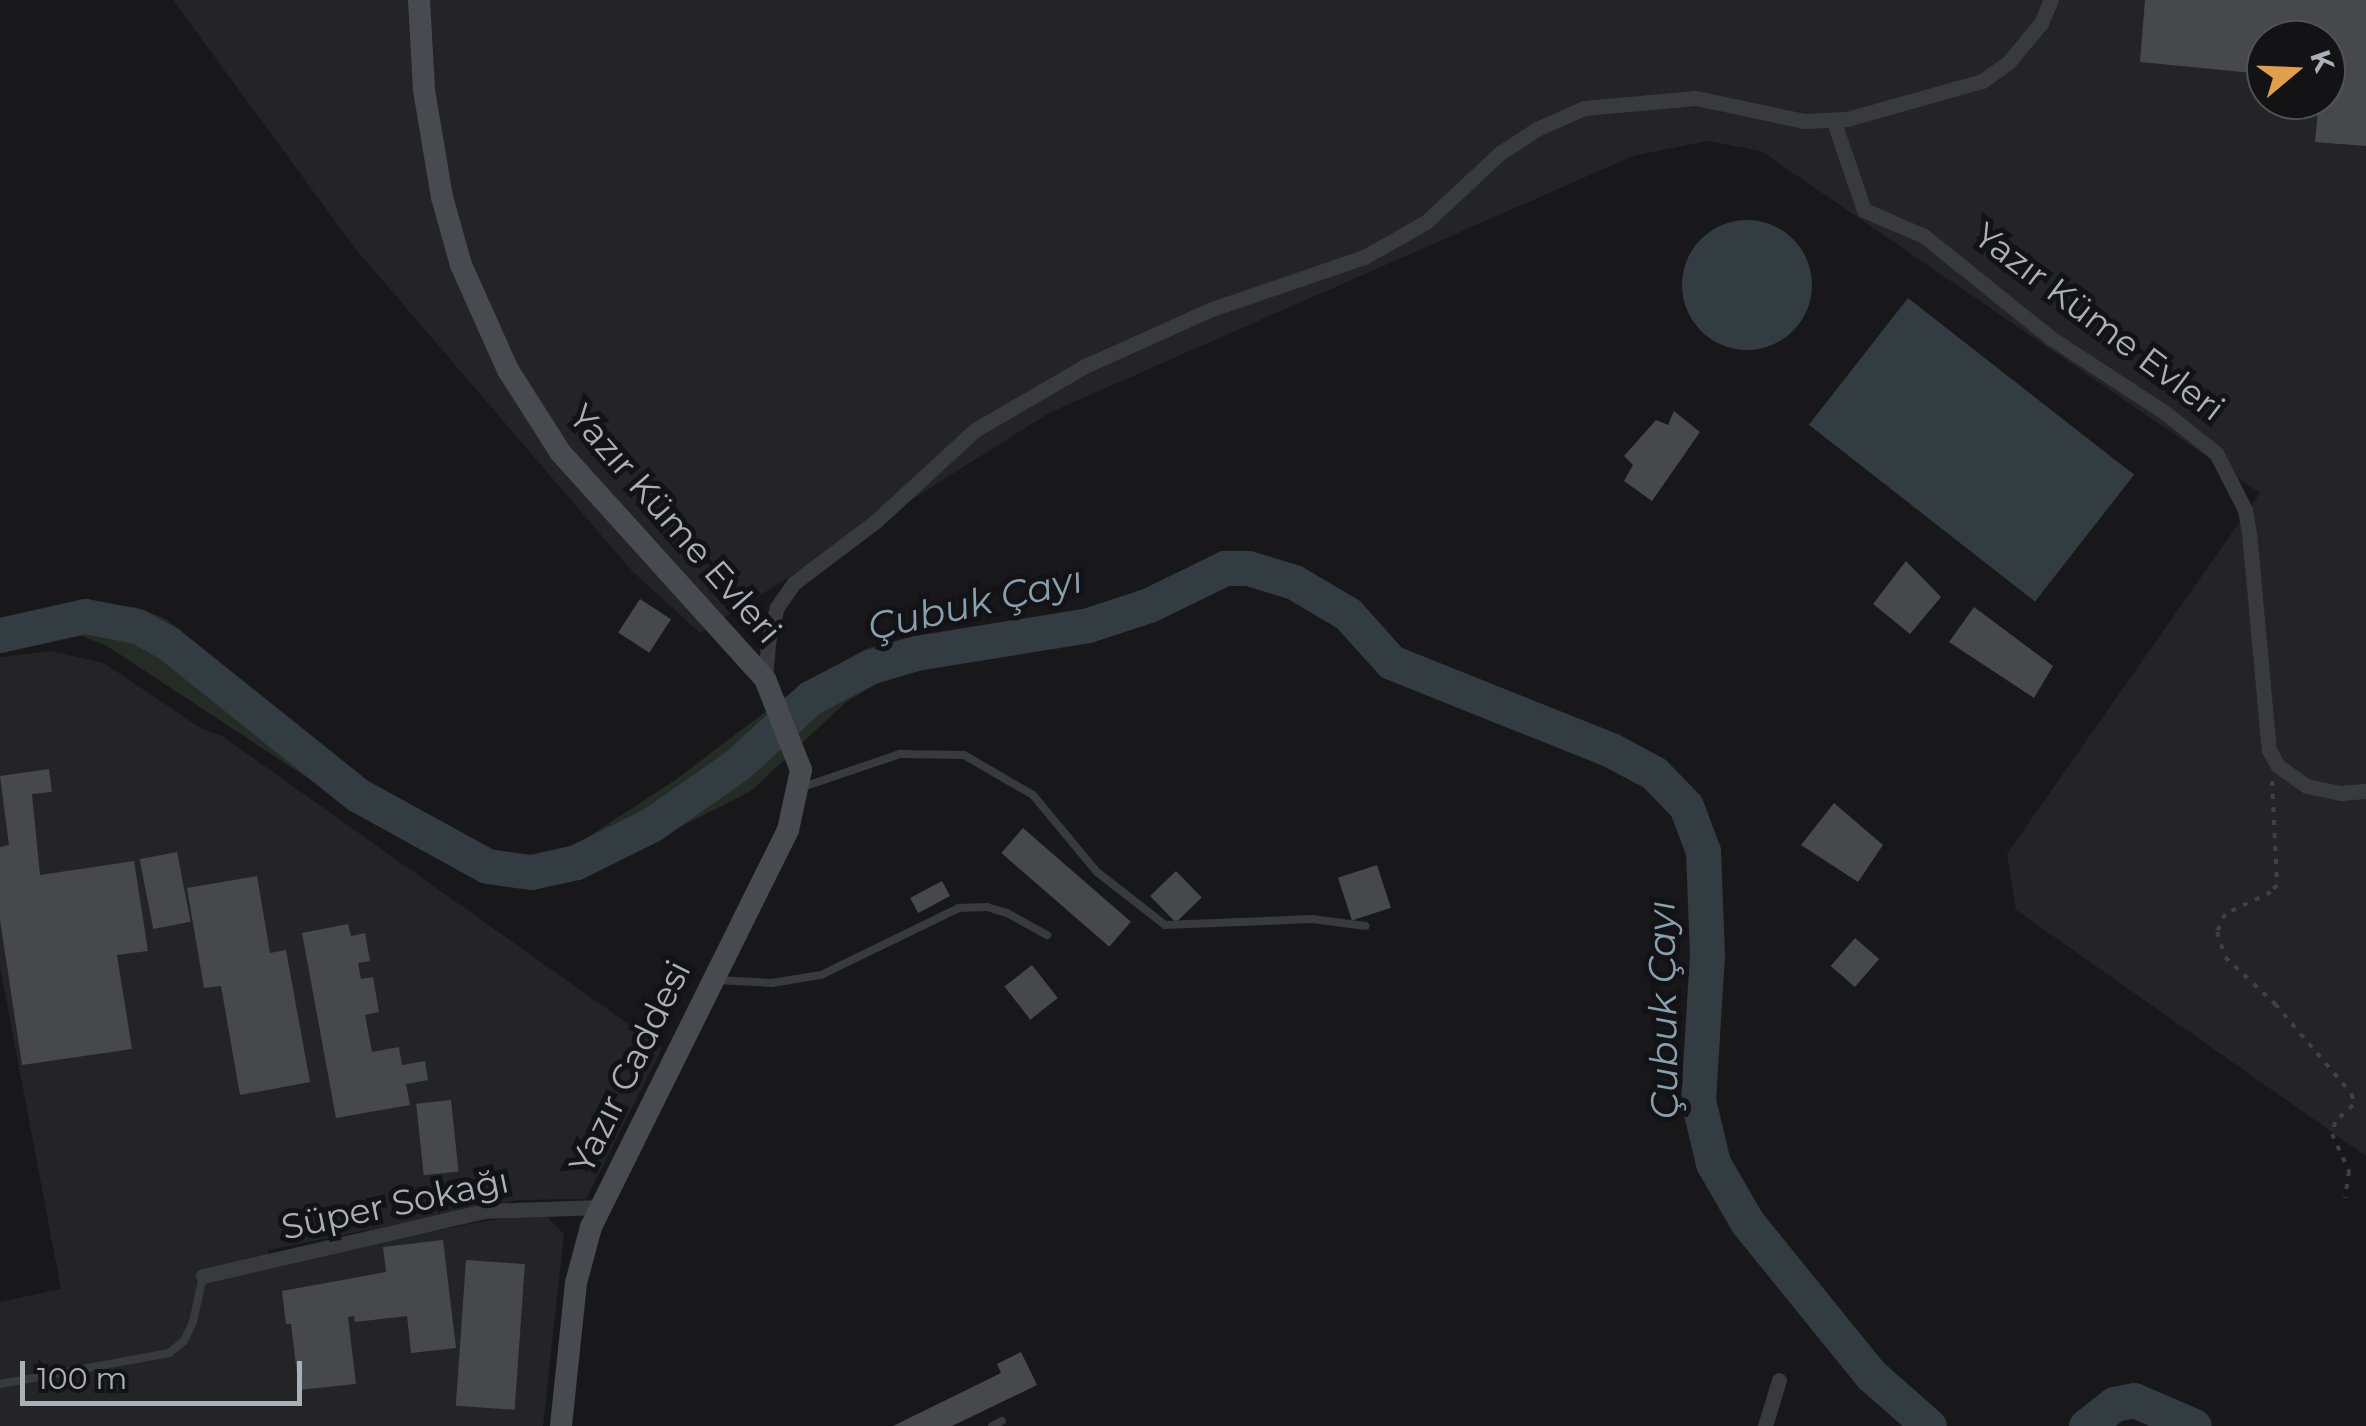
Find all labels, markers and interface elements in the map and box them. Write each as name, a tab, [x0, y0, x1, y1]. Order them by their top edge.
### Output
north arrow	[2246, 20, 2346, 120]
text: K	[2303, 46, 2342, 76]
street label: Yazır Küme Evleri	[1966, 214, 2232, 430]
street label: Yazır Küme Evleri	[560, 396, 790, 652]
water label: Çubuk Çayı	[863, 556, 1087, 650]
water label: Çubuk Çayı	[1638, 900, 1688, 1120]
street label: Yazır Caddesi	[560, 954, 700, 1180]
street label: Süper Sokağı	[278, 1159, 512, 1249]
scale bar	[25, 1341, 308, 1403]
text: 100 m	[37, 1360, 127, 1397]

